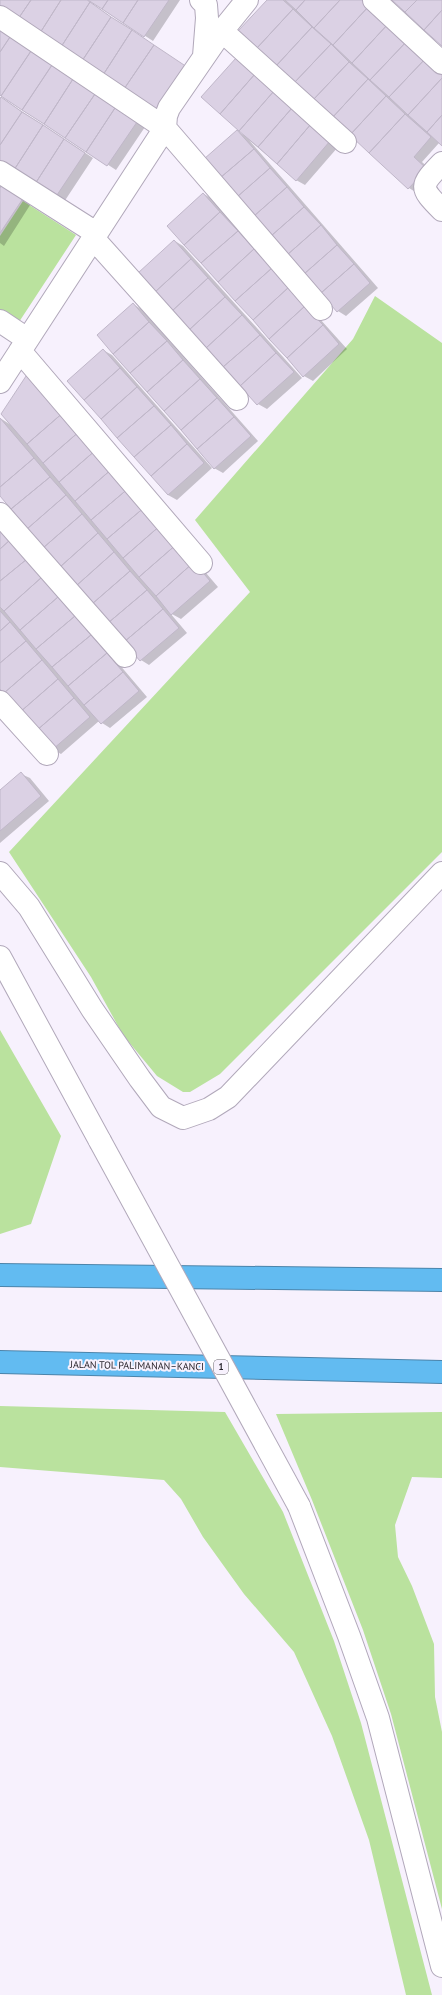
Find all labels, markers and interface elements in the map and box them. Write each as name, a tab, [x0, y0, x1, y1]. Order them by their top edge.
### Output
street label: JALAN TOL PALIMANAN–KANCI	[69, 1358, 204, 1373]
road number: 1	[214, 1360, 228, 1374]

